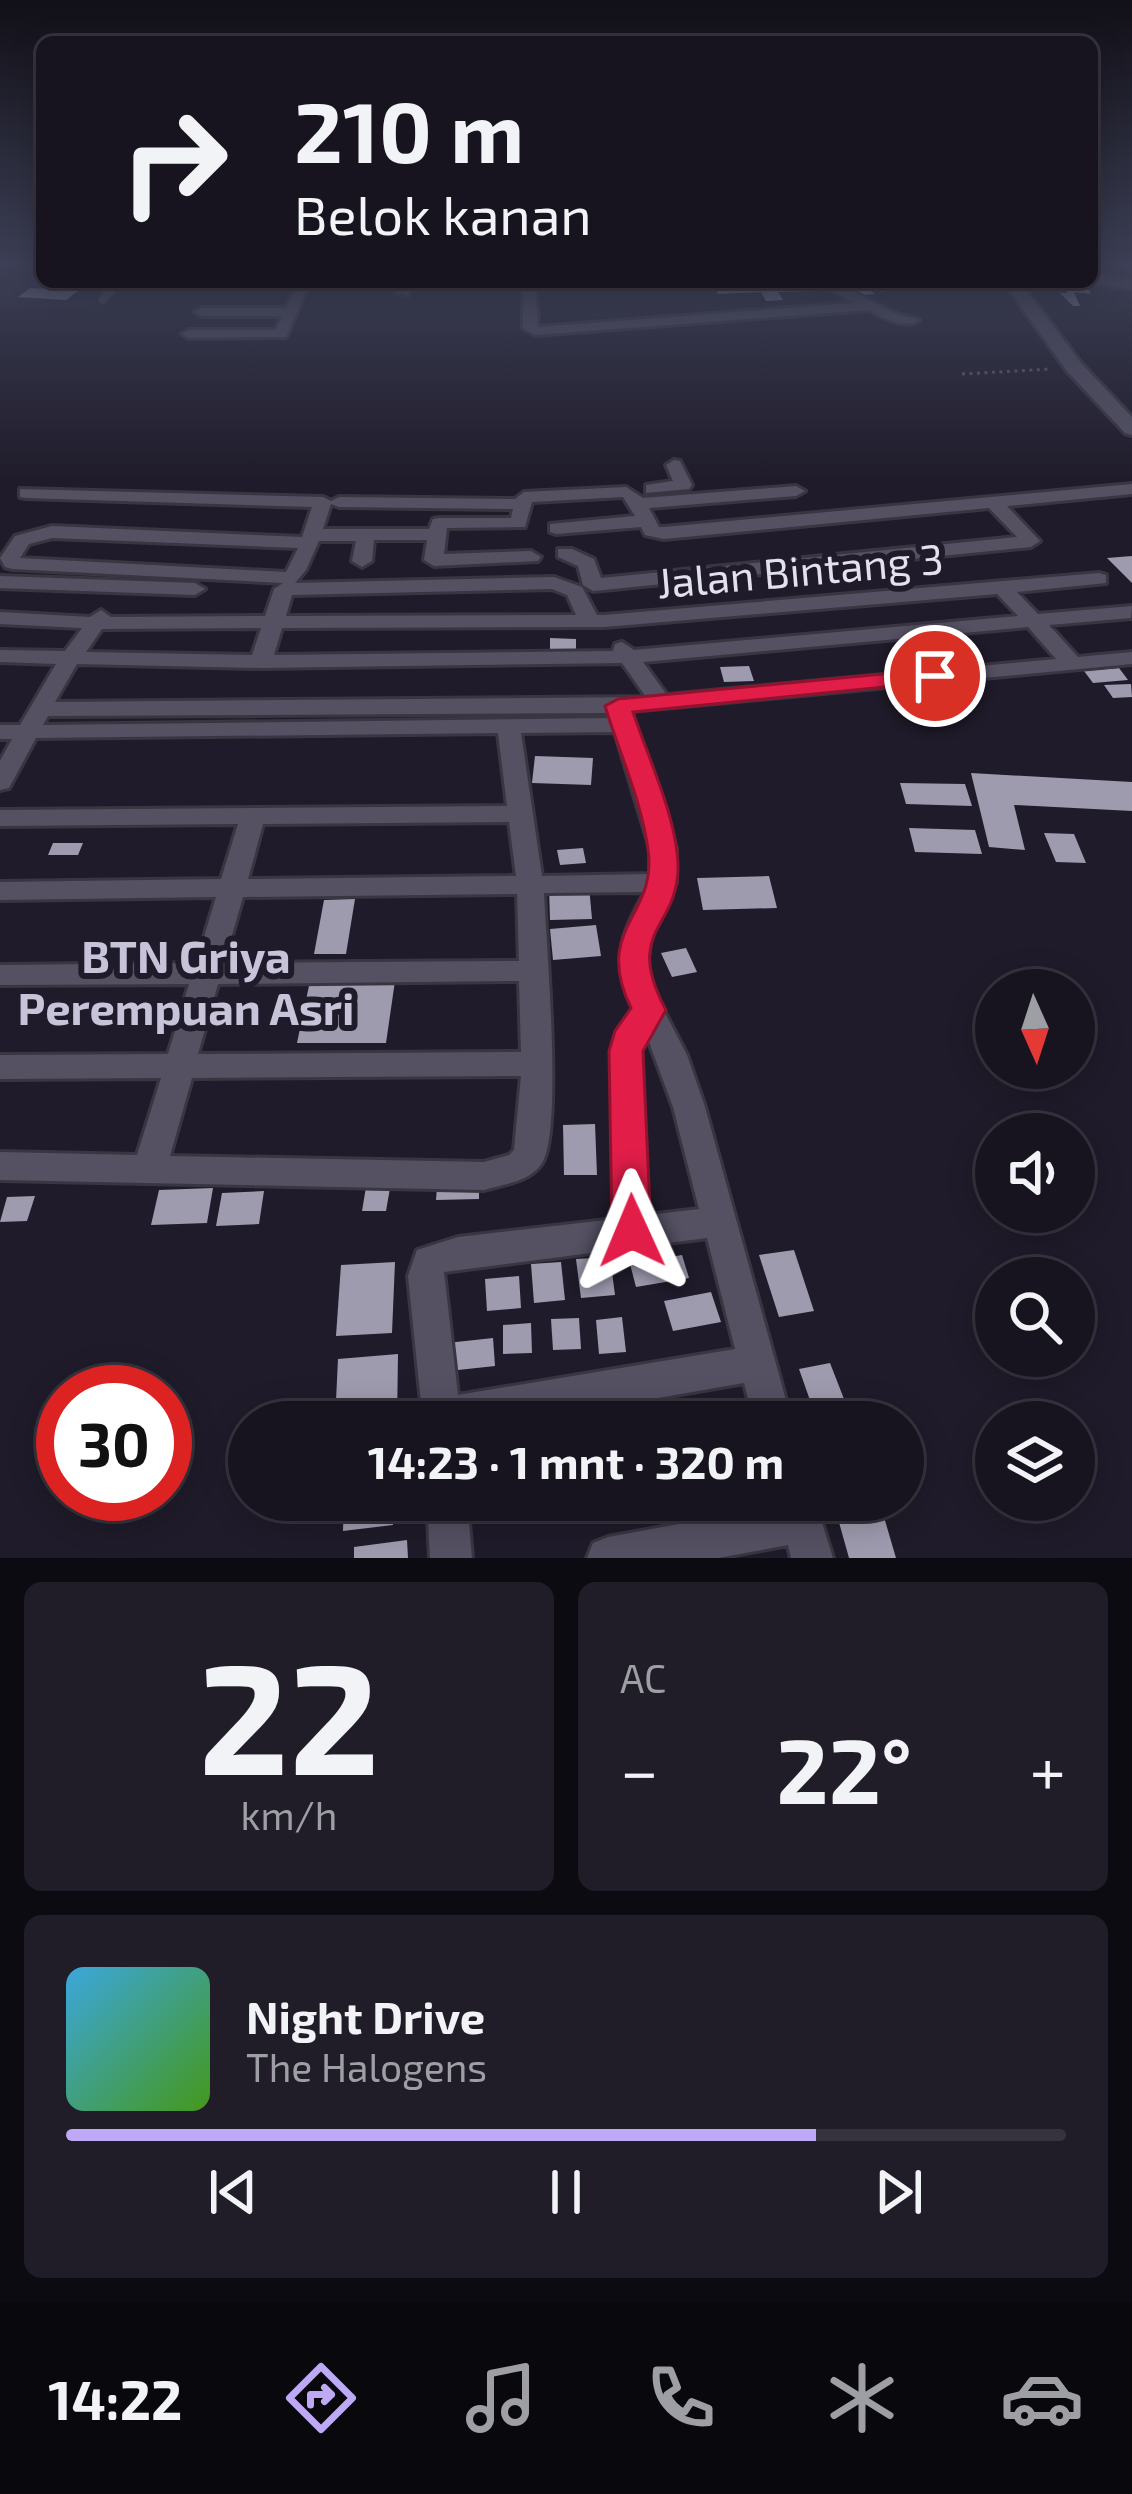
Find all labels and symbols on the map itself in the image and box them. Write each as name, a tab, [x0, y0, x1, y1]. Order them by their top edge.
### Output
street label: Jalan Bintang 3	[655, 532, 945, 606]
pin	[884, 625, 986, 727]
district label: BTN Griya Perempuan Asri	[18, 928, 354, 1034]
north arrow	[975, 969, 1095, 1089]
position arrow	[569, 1168, 695, 1294]
speed limit sign: 30	[36, 1365, 192, 1521]

